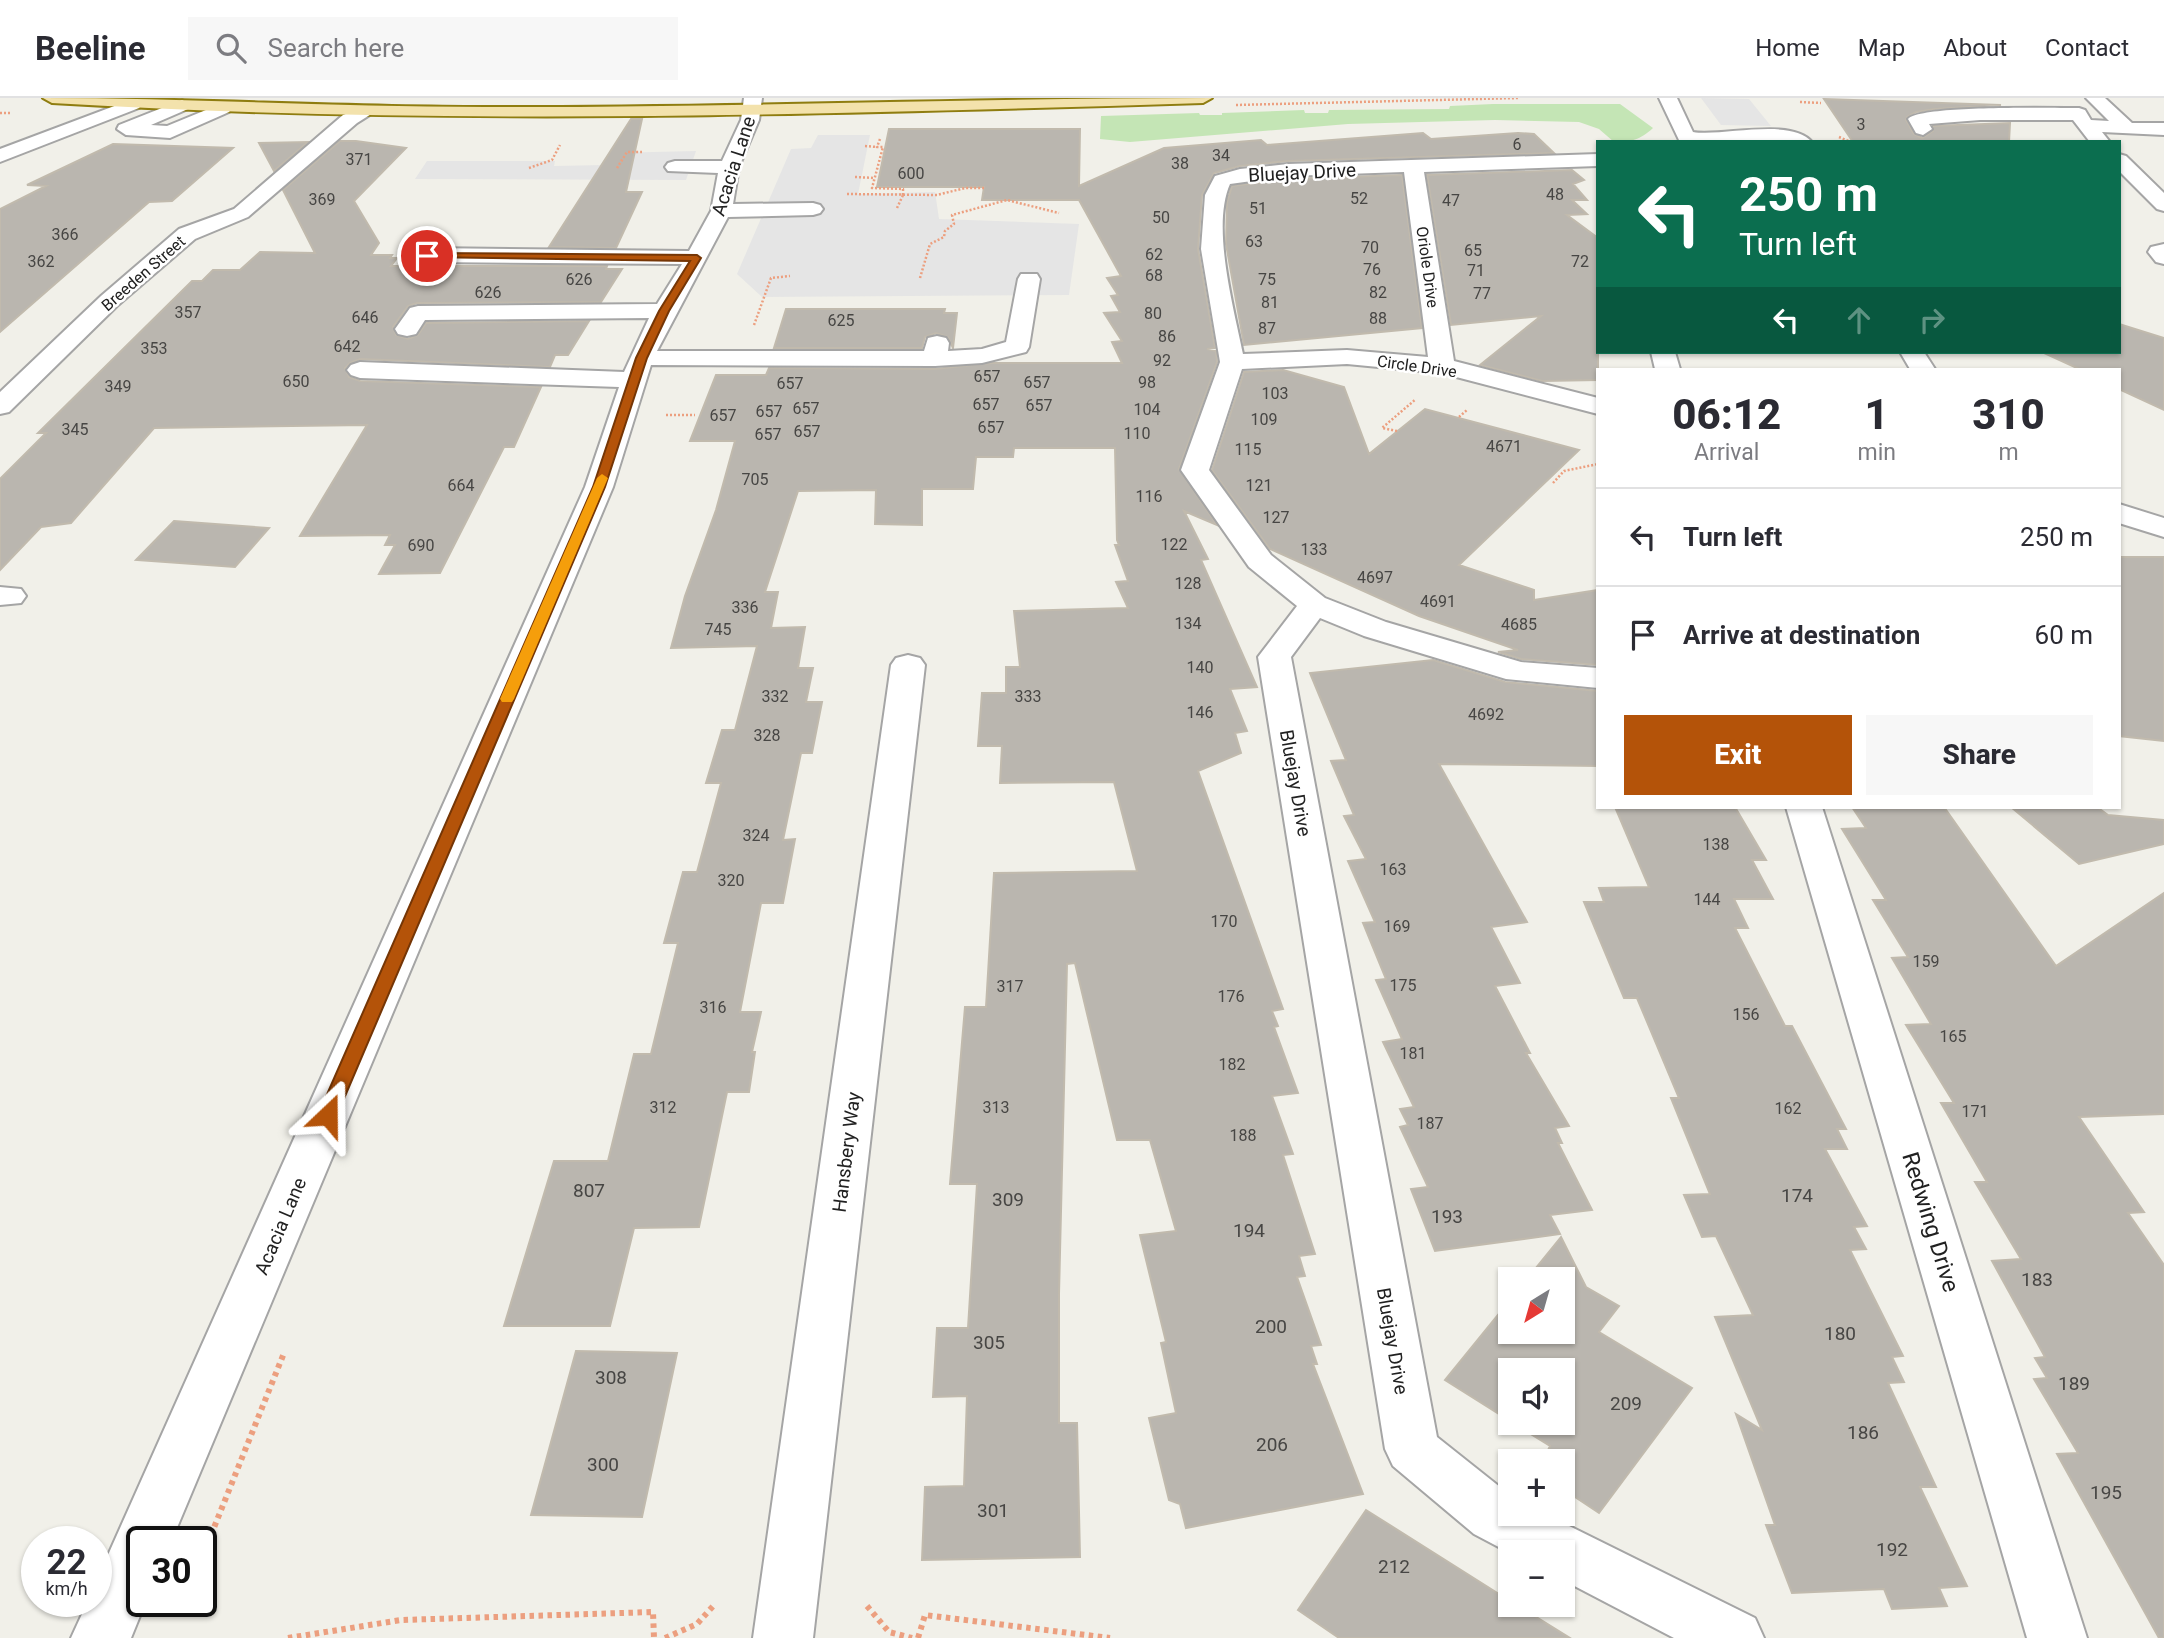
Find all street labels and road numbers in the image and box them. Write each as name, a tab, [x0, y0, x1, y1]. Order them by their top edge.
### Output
street label: Acacia Lane	[707, 113, 760, 219]
street label: Bluejay Drive	[1247, 158, 1357, 187]
street label: Oriole Drive	[1412, 225, 1443, 309]
street label: Breeden Street	[98, 232, 189, 315]
street label: Circle Drive	[1376, 352, 1458, 381]
street label: Bluejay Drive	[1275, 728, 1316, 838]
street label: Hansbery Way	[828, 1091, 865, 1214]
street label: Redwing Drive	[1896, 1149, 1965, 1296]
street label: Acacia Lane	[250, 1174, 311, 1278]
street label: Bluejay Drive	[1372, 1286, 1413, 1396]

